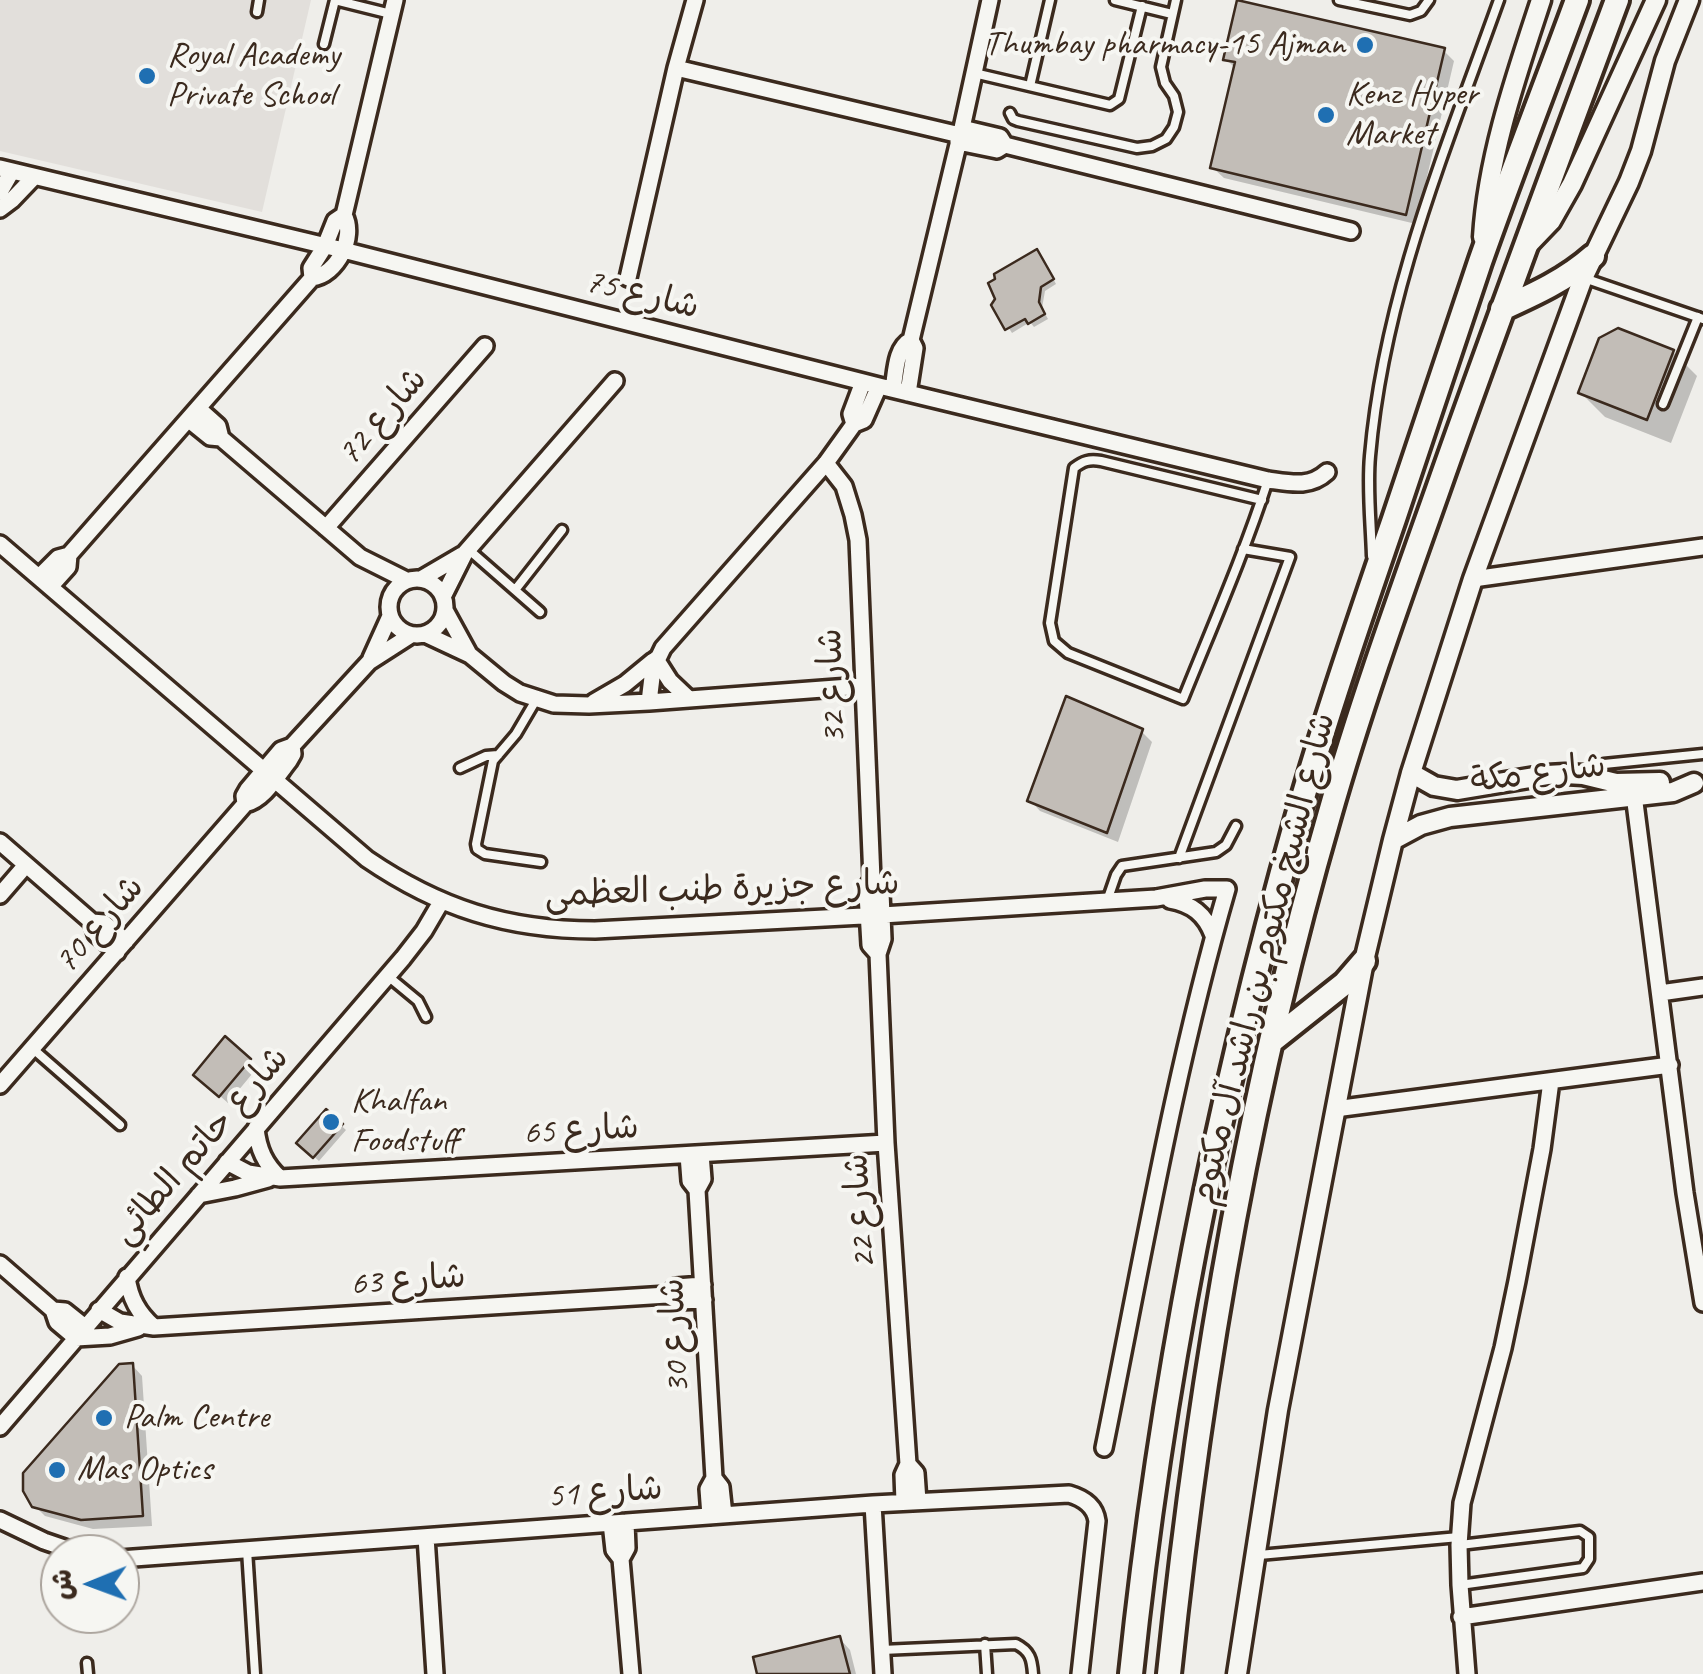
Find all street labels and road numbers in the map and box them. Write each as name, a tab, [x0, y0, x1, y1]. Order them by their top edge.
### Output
street label: شارع 75	[581, 261, 703, 329]
street label: شارع 72	[329, 360, 437, 474]
street label: شارع 32	[810, 627, 856, 745]
street label: شارع الشيخ مكتوم بن راشد آل مكتوم	[1182, 709, 1346, 1209]
street label: شارع مكة	[1468, 745, 1608, 803]
street label: شارع جزيرة طنب العظمى	[544, 863, 900, 917]
street label: شارع 70	[46, 868, 154, 982]
street label: شارع حاتم الطائي	[103, 1038, 299, 1254]
street label: شارع 65	[522, 1107, 640, 1155]
street label: شارع 22	[836, 1152, 886, 1270]
street label: شارع 63	[349, 1256, 467, 1306]
street label: شارع 30	[652, 1277, 700, 1395]
street label: شارع 51	[546, 1468, 664, 1518]

